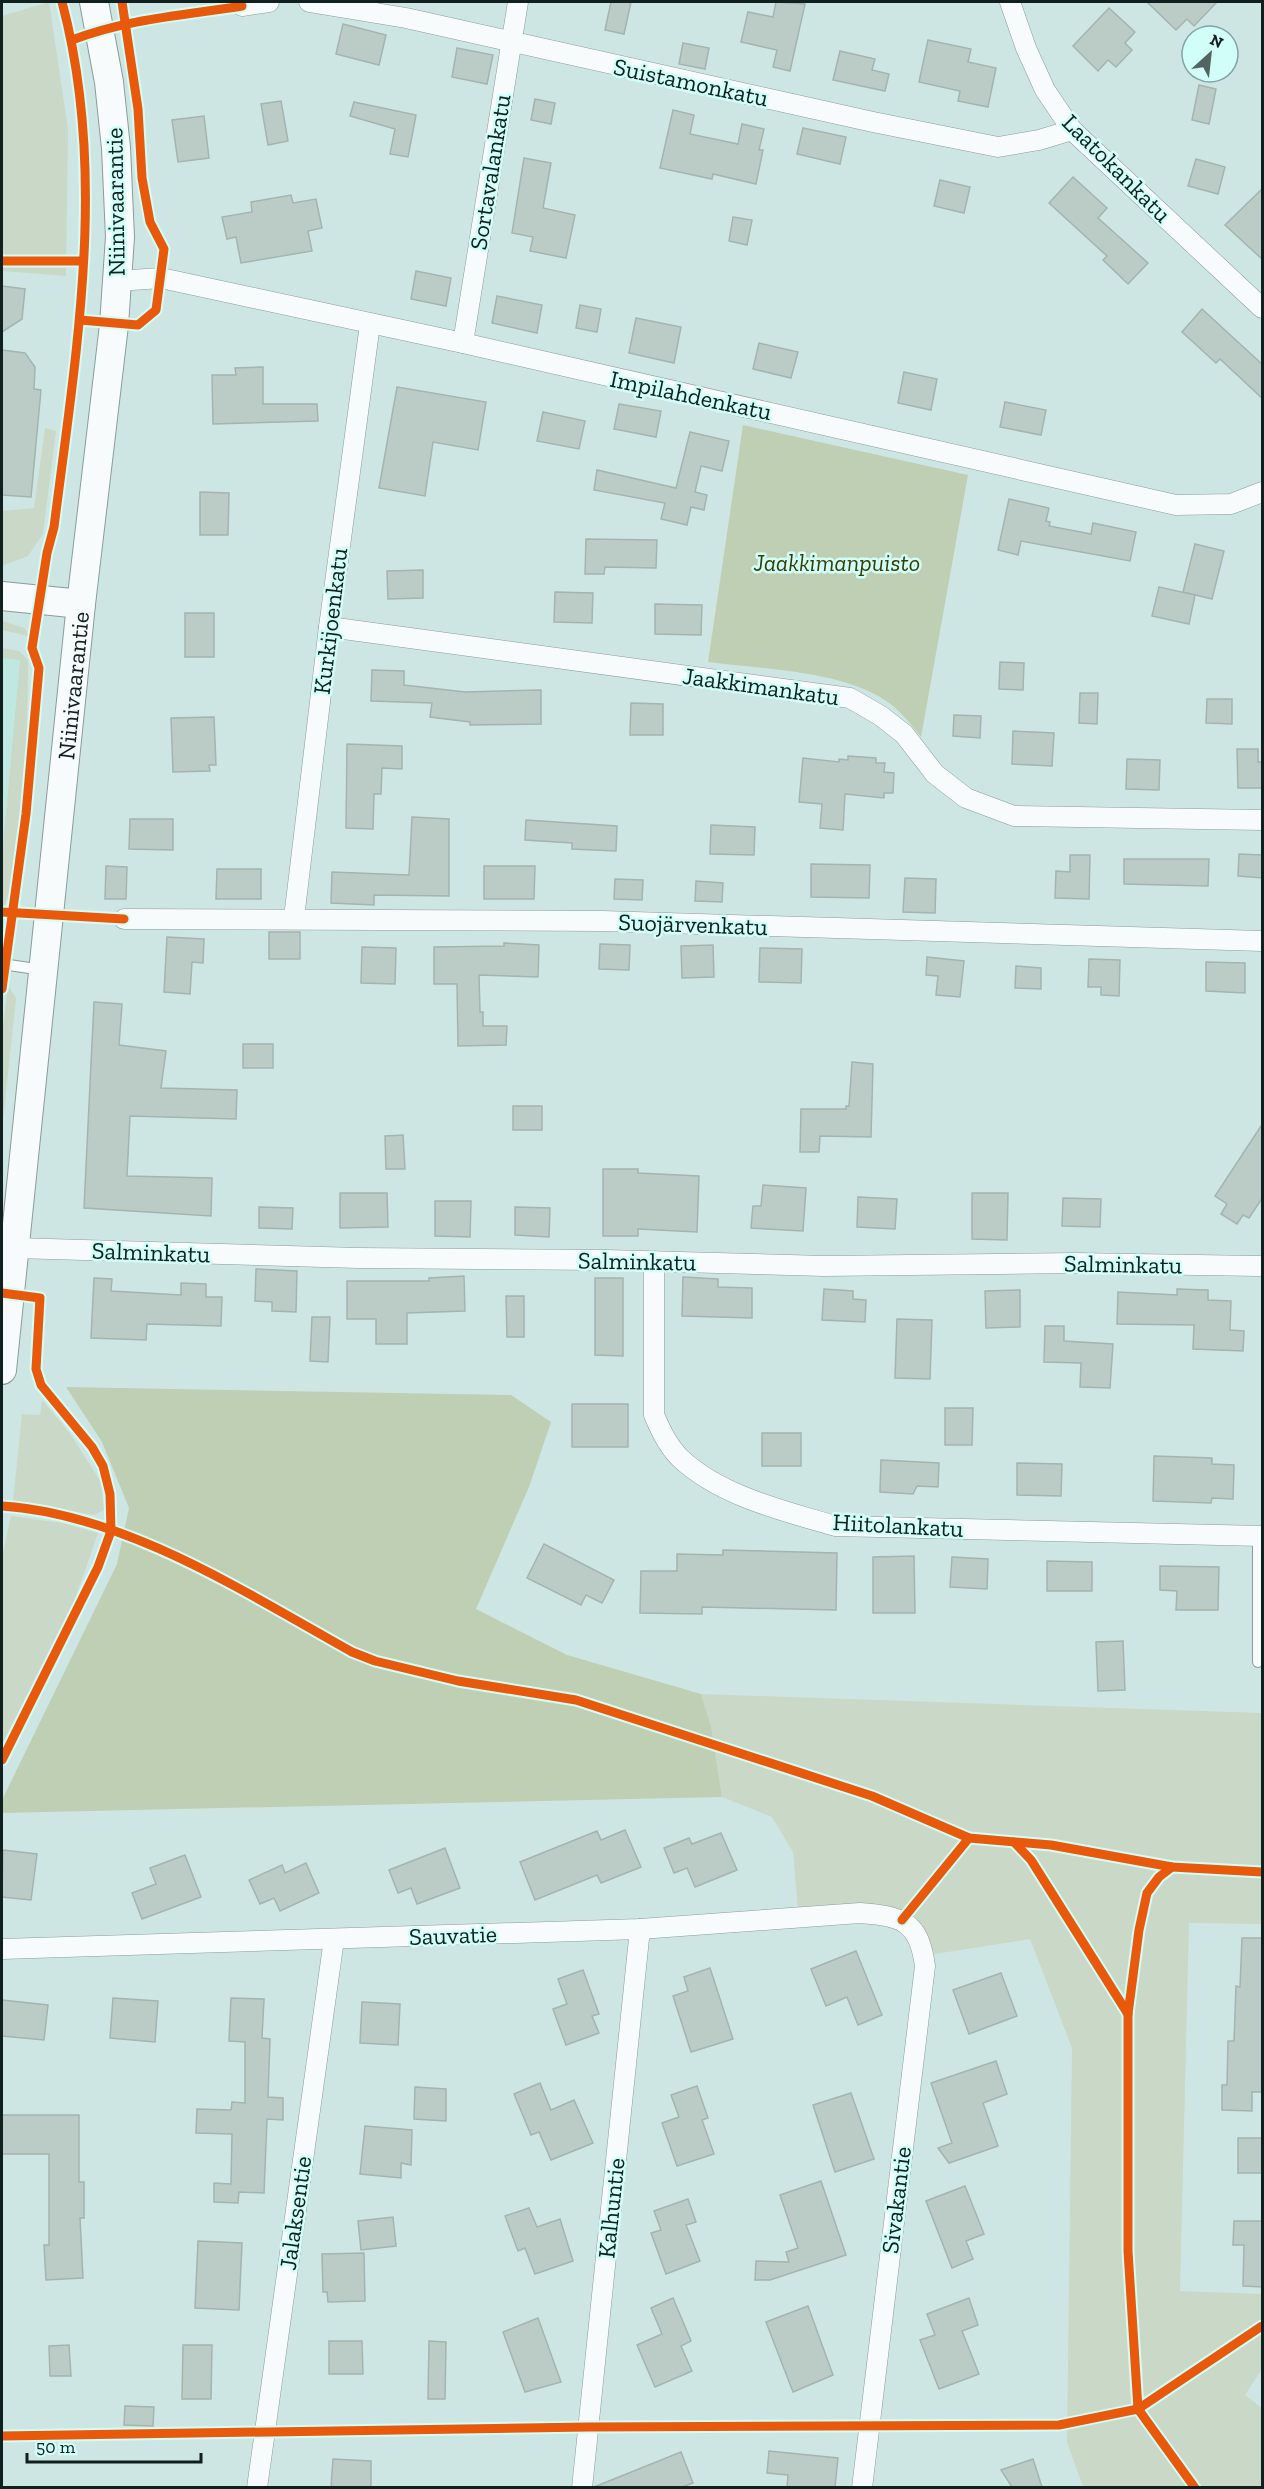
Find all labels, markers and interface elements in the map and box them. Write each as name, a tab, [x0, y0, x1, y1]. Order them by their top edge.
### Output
north arrow	[1180, 24, 1240, 84]
text: N	[1207, 30, 1226, 52]
street label: Suistamonkatu	[611, 51, 771, 113]
street label: Sortavalankatu	[463, 92, 517, 252]
street label: Laatokankatu	[1057, 108, 1178, 229]
street label: Niinivaarantie	[99, 127, 131, 277]
street label: Impilahdenkatu	[608, 364, 775, 426]
street label: Kurkijoenkatu	[307, 545, 353, 696]
park label: Jaakkimanpuisto	[753, 548, 920, 577]
street label: Niinivaarantie	[51, 610, 95, 761]
street label: Jaakkimankatu	[681, 661, 842, 711]
street label: Suojärvenkatu	[618, 907, 769, 941]
street label: Salminkatu	[91, 1235, 211, 1269]
street label: Salminkatu	[578, 1245, 697, 1277]
street label: Salminkatu	[1064, 1248, 1183, 1280]
street label: Hiitolankatu	[832, 1507, 965, 1543]
street label: Sauvatie	[408, 1919, 498, 1951]
street label: Sivakantie	[875, 2145, 917, 2255]
street label: Jalaksentie	[273, 2154, 317, 2272]
street label: Kalhuntie	[591, 2156, 631, 2260]
scale bar	[27, 2426, 201, 2464]
text: 50 m	[36, 2436, 76, 2458]

